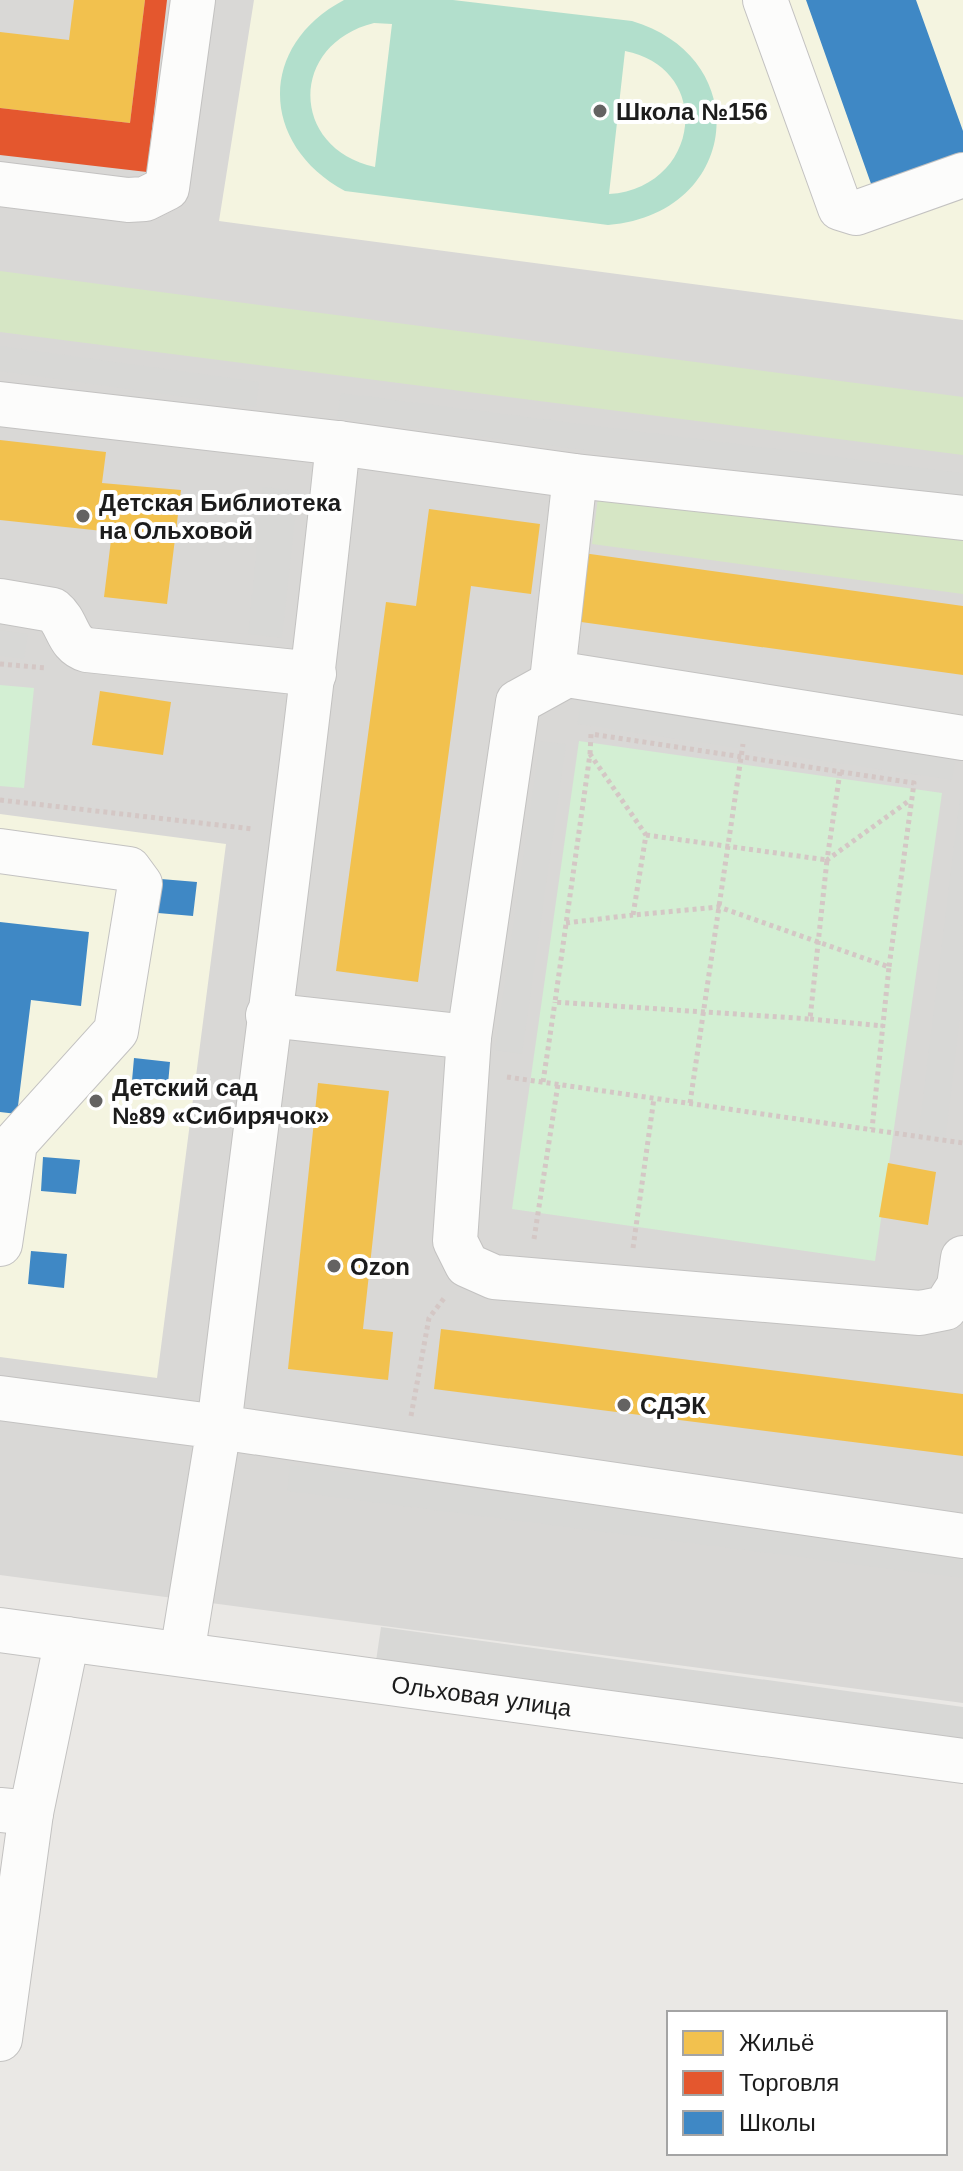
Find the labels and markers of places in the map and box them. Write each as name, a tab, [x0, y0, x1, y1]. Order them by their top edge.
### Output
place label: Школа №156	[616, 98, 768, 125]
marker: Школа №156	[591, 102, 609, 120]
place label: Детская Библиотека на Ольховой	[99, 489, 342, 544]
marker: Детская Библиотека на Ольховой	[74, 507, 92, 525]
place label: Детский сад №89 «Сибирячок»	[112, 1074, 329, 1129]
marker: Детский сад №89 «Сибирячок»	[87, 1092, 105, 1110]
place label: Ozon	[350, 1253, 410, 1280]
marker: Ozon	[325, 1257, 343, 1275]
place label: СДЭК	[640, 1392, 706, 1419]
marker: СДЭК	[615, 1396, 633, 1414]

